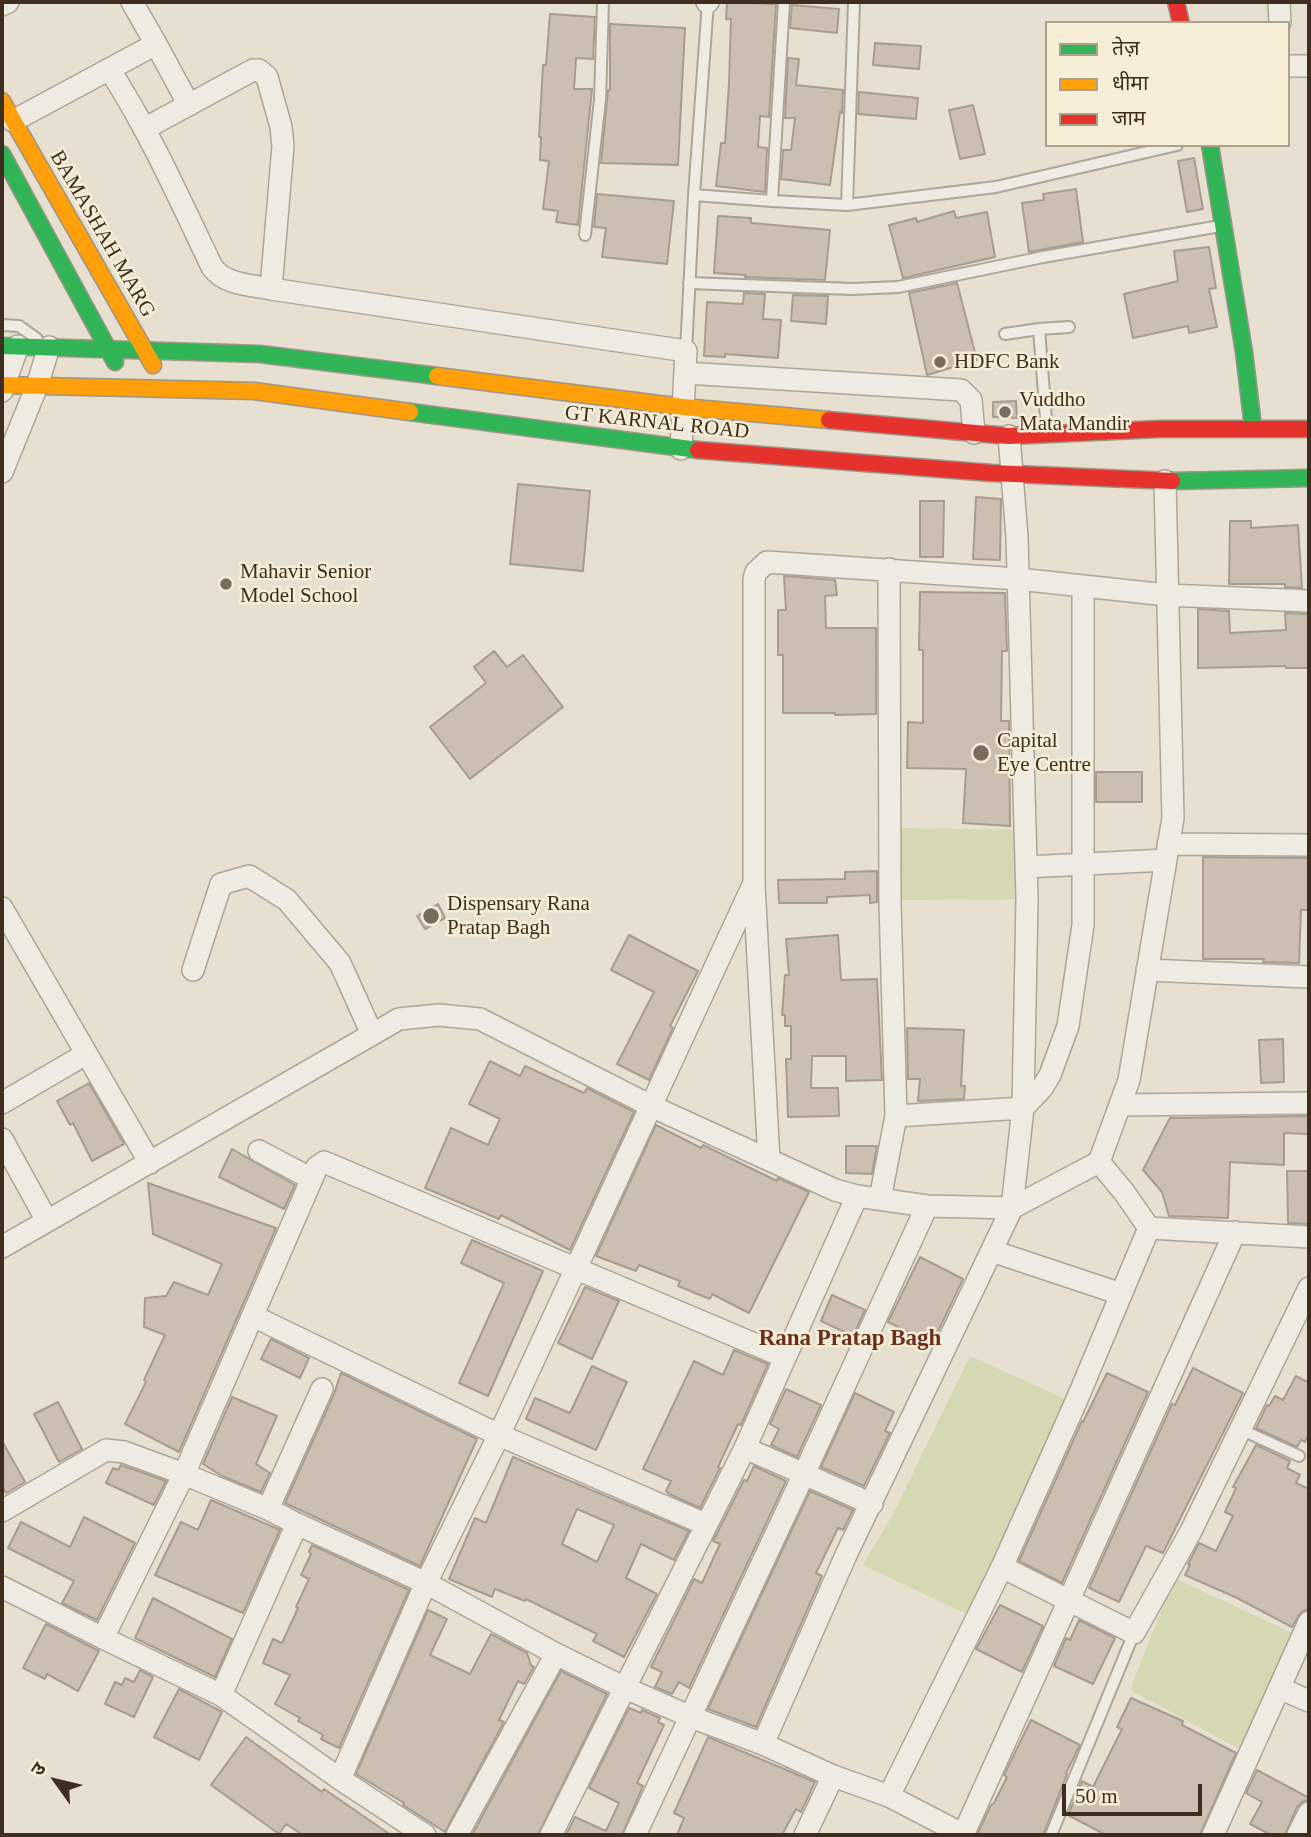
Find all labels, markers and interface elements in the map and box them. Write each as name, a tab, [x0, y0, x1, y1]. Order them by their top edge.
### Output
legend	[1045, 21, 1290, 147]
text: तेज़	[1112, 36, 1140, 60]
text: धीमा	[1112, 71, 1148, 95]
text: जाम	[1112, 106, 1146, 130]
street label: BAMASHAH MARG	[44, 146, 160, 322]
place label: HDFC Bank	[954, 349, 1060, 375]
marker: HDFC Bank	[932, 354, 948, 370]
place label: Vuddho Mata Mandir	[1019, 387, 1129, 437]
street label: GT KARNAL ROAD	[563, 401, 751, 445]
marker: Vuddho Mata Mandir	[997, 404, 1013, 420]
place label: Mahavir Senior Model School	[240, 559, 371, 609]
marker: Mahavir Senior Model School	[218, 576, 234, 592]
place label: Capital Eye Centre	[997, 728, 1091, 778]
marker: Capital Eye Centre	[971, 743, 991, 763]
place label: Dispensary Rana Pratap Bagh	[447, 891, 590, 941]
marker: Dispensary Rana Pratap Bagh	[421, 906, 441, 926]
district label: Rana Pratap Bagh	[759, 1325, 941, 1353]
north arrow	[21, 1746, 91, 1816]
text: उ	[26, 1758, 50, 1779]
scale bar	[1066, 1770, 1206, 1814]
text: 50 m	[1075, 1784, 1118, 1808]

